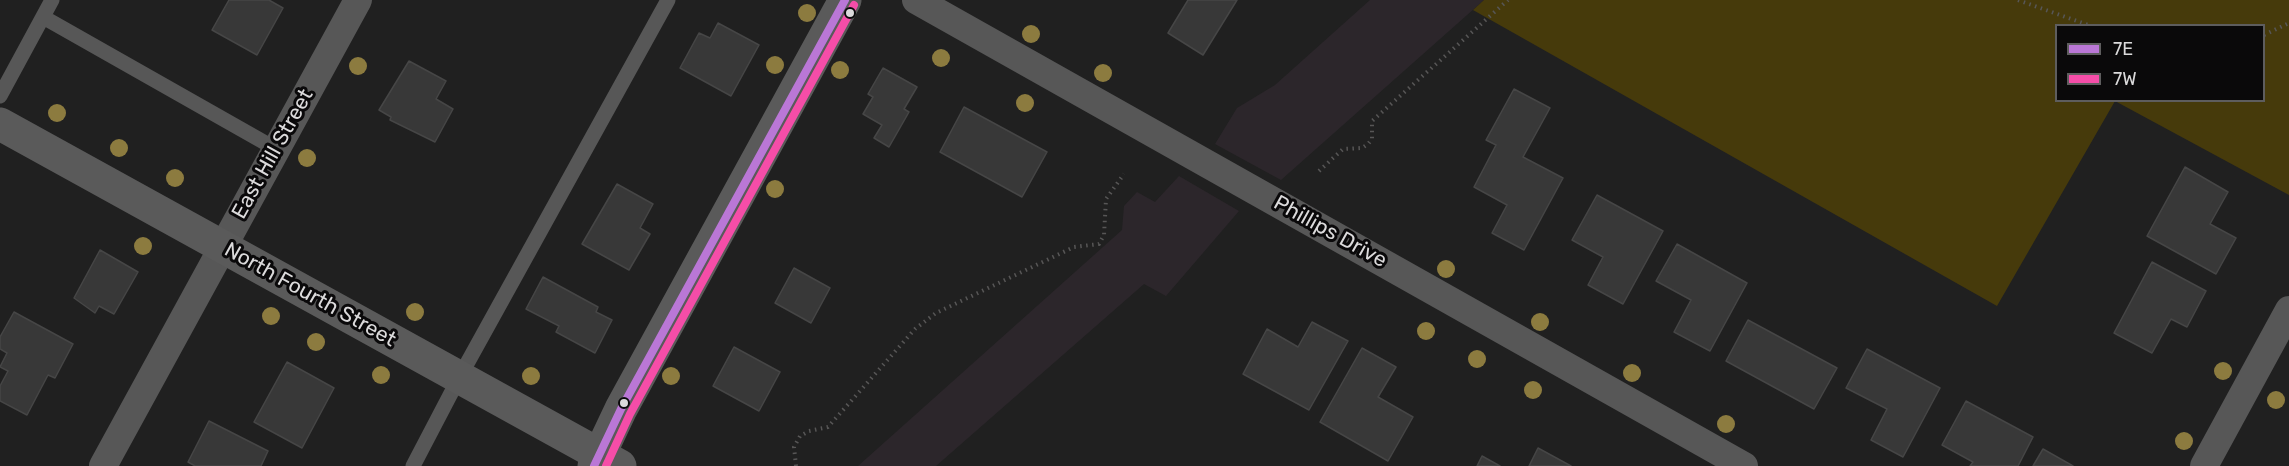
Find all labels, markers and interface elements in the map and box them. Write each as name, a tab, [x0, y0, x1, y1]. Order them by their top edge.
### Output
unlabelled marker	[844, 7, 856, 19]
legend	[2055, 24, 2265, 102]
text: 7E	[2113, 38, 2133, 60]
text: 7W	[2113, 68, 2137, 90]
street label: East Hill Street	[227, 85, 319, 223]
street label: Phillips Drive	[1269, 191, 1391, 273]
street label: North Fourth Street	[220, 237, 400, 353]
unlabelled marker	[618, 397, 630, 409]

